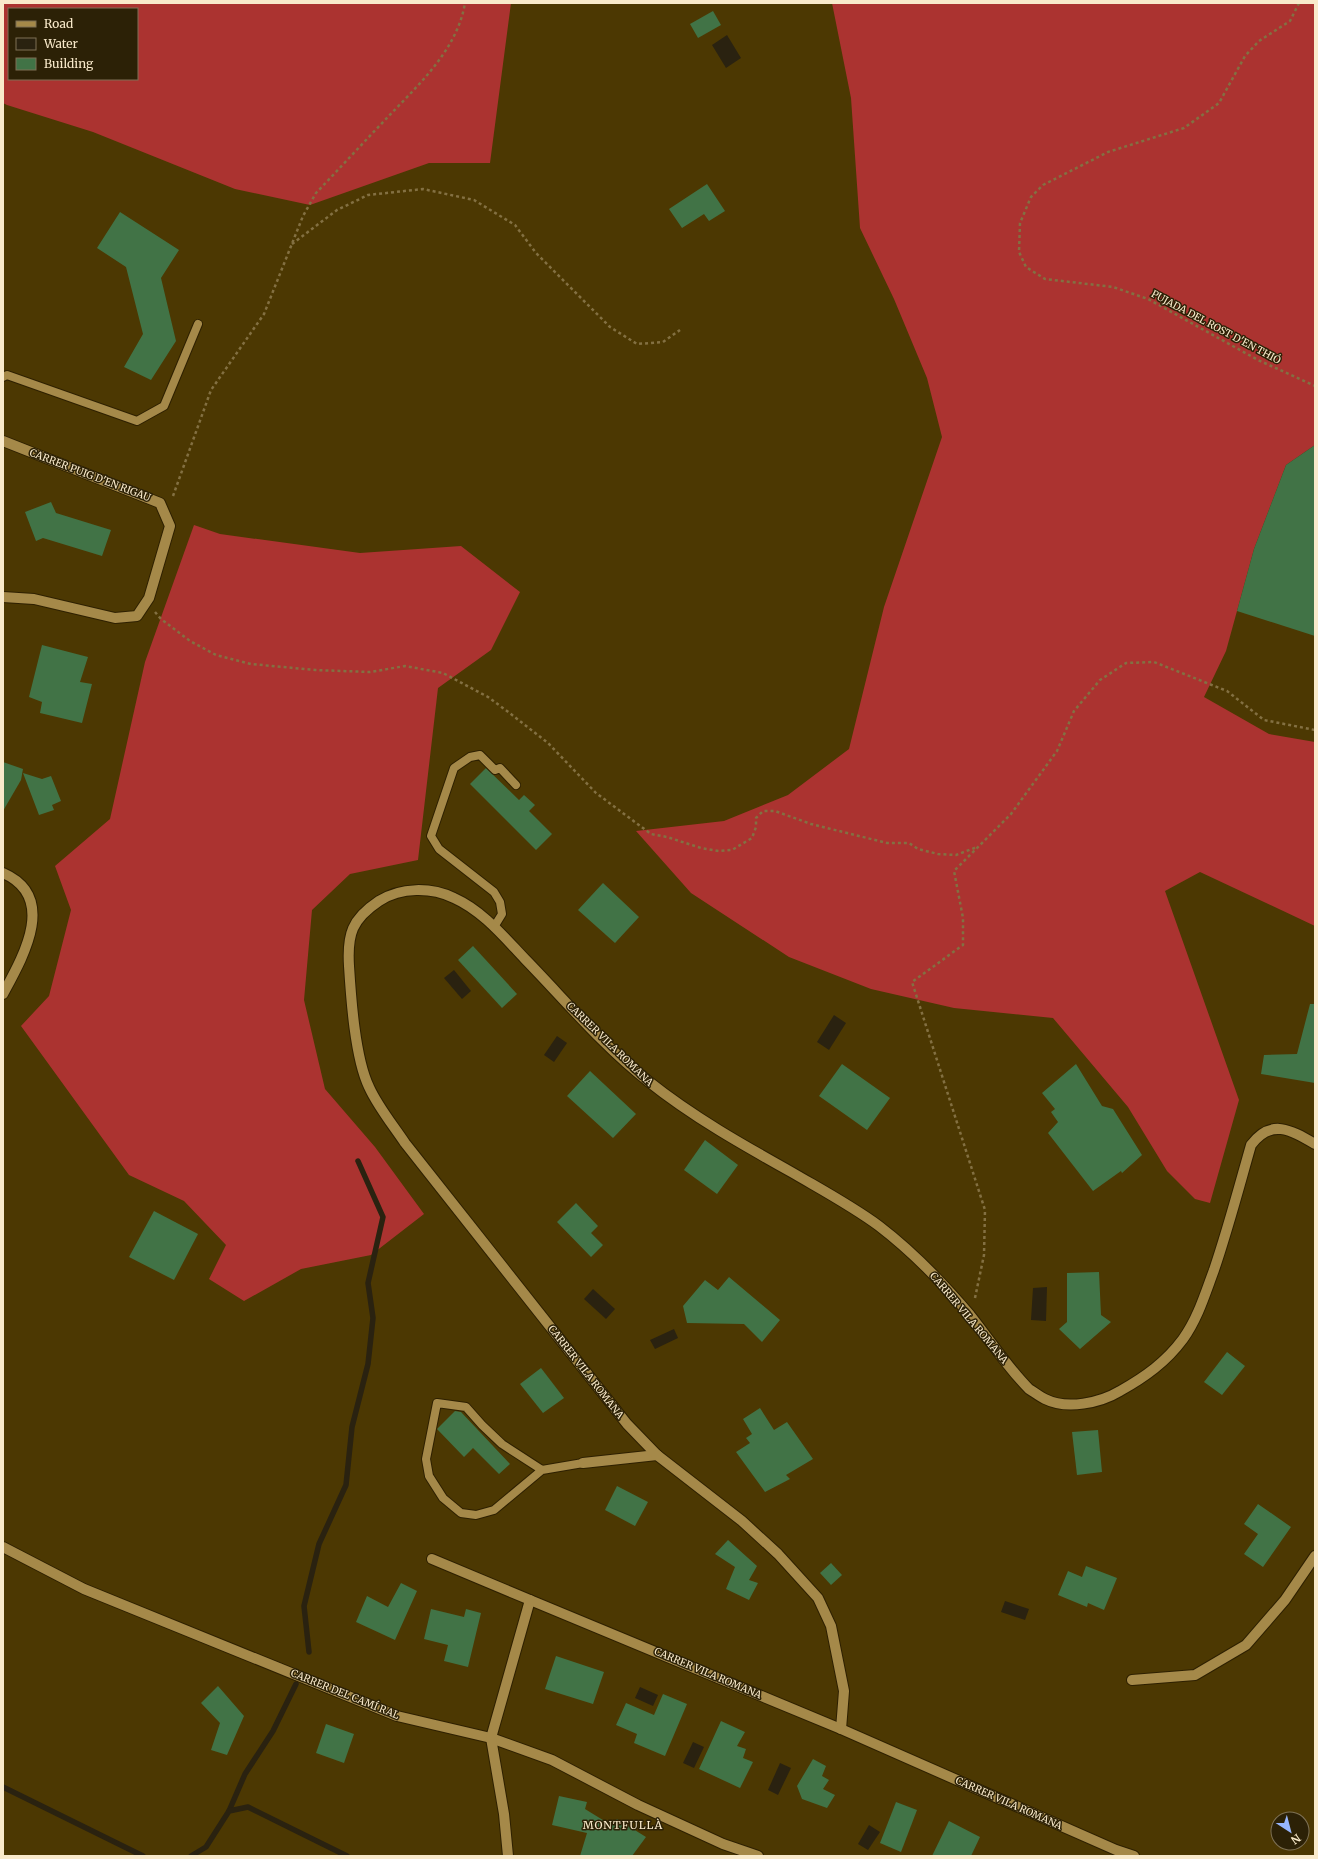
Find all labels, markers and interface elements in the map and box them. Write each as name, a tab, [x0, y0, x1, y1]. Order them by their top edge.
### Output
legend	[8, 8, 138, 80]
text: Road	[44, 16, 73, 31]
text: Water	[43, 36, 79, 51]
text: Building	[44, 56, 94, 71]
street label: PUJADA DEL ROST D'EN THIÓ	[1149, 286, 1283, 367]
street label: CARRER PUIG D'EN RIGAU	[28, 446, 153, 504]
street label: CARRER VILA ROMANA	[564, 999, 657, 1089]
street label: CARRER VILA ROMANA	[927, 1270, 1012, 1367]
street label: CARRER VILA ROMANA	[545, 1323, 627, 1422]
street label: CARRER VILA ROMANA	[652, 1644, 765, 1702]
street label: CARRER DEL CAMÍ RAL	[289, 1665, 402, 1722]
street label: CARRER VILA ROMANA	[954, 1774, 1065, 1833]
north arrow	[1270, 1811, 1310, 1851]
district label: MONTFULLÀ	[583, 1818, 663, 1832]
text: N	[1288, 1831, 1304, 1847]

